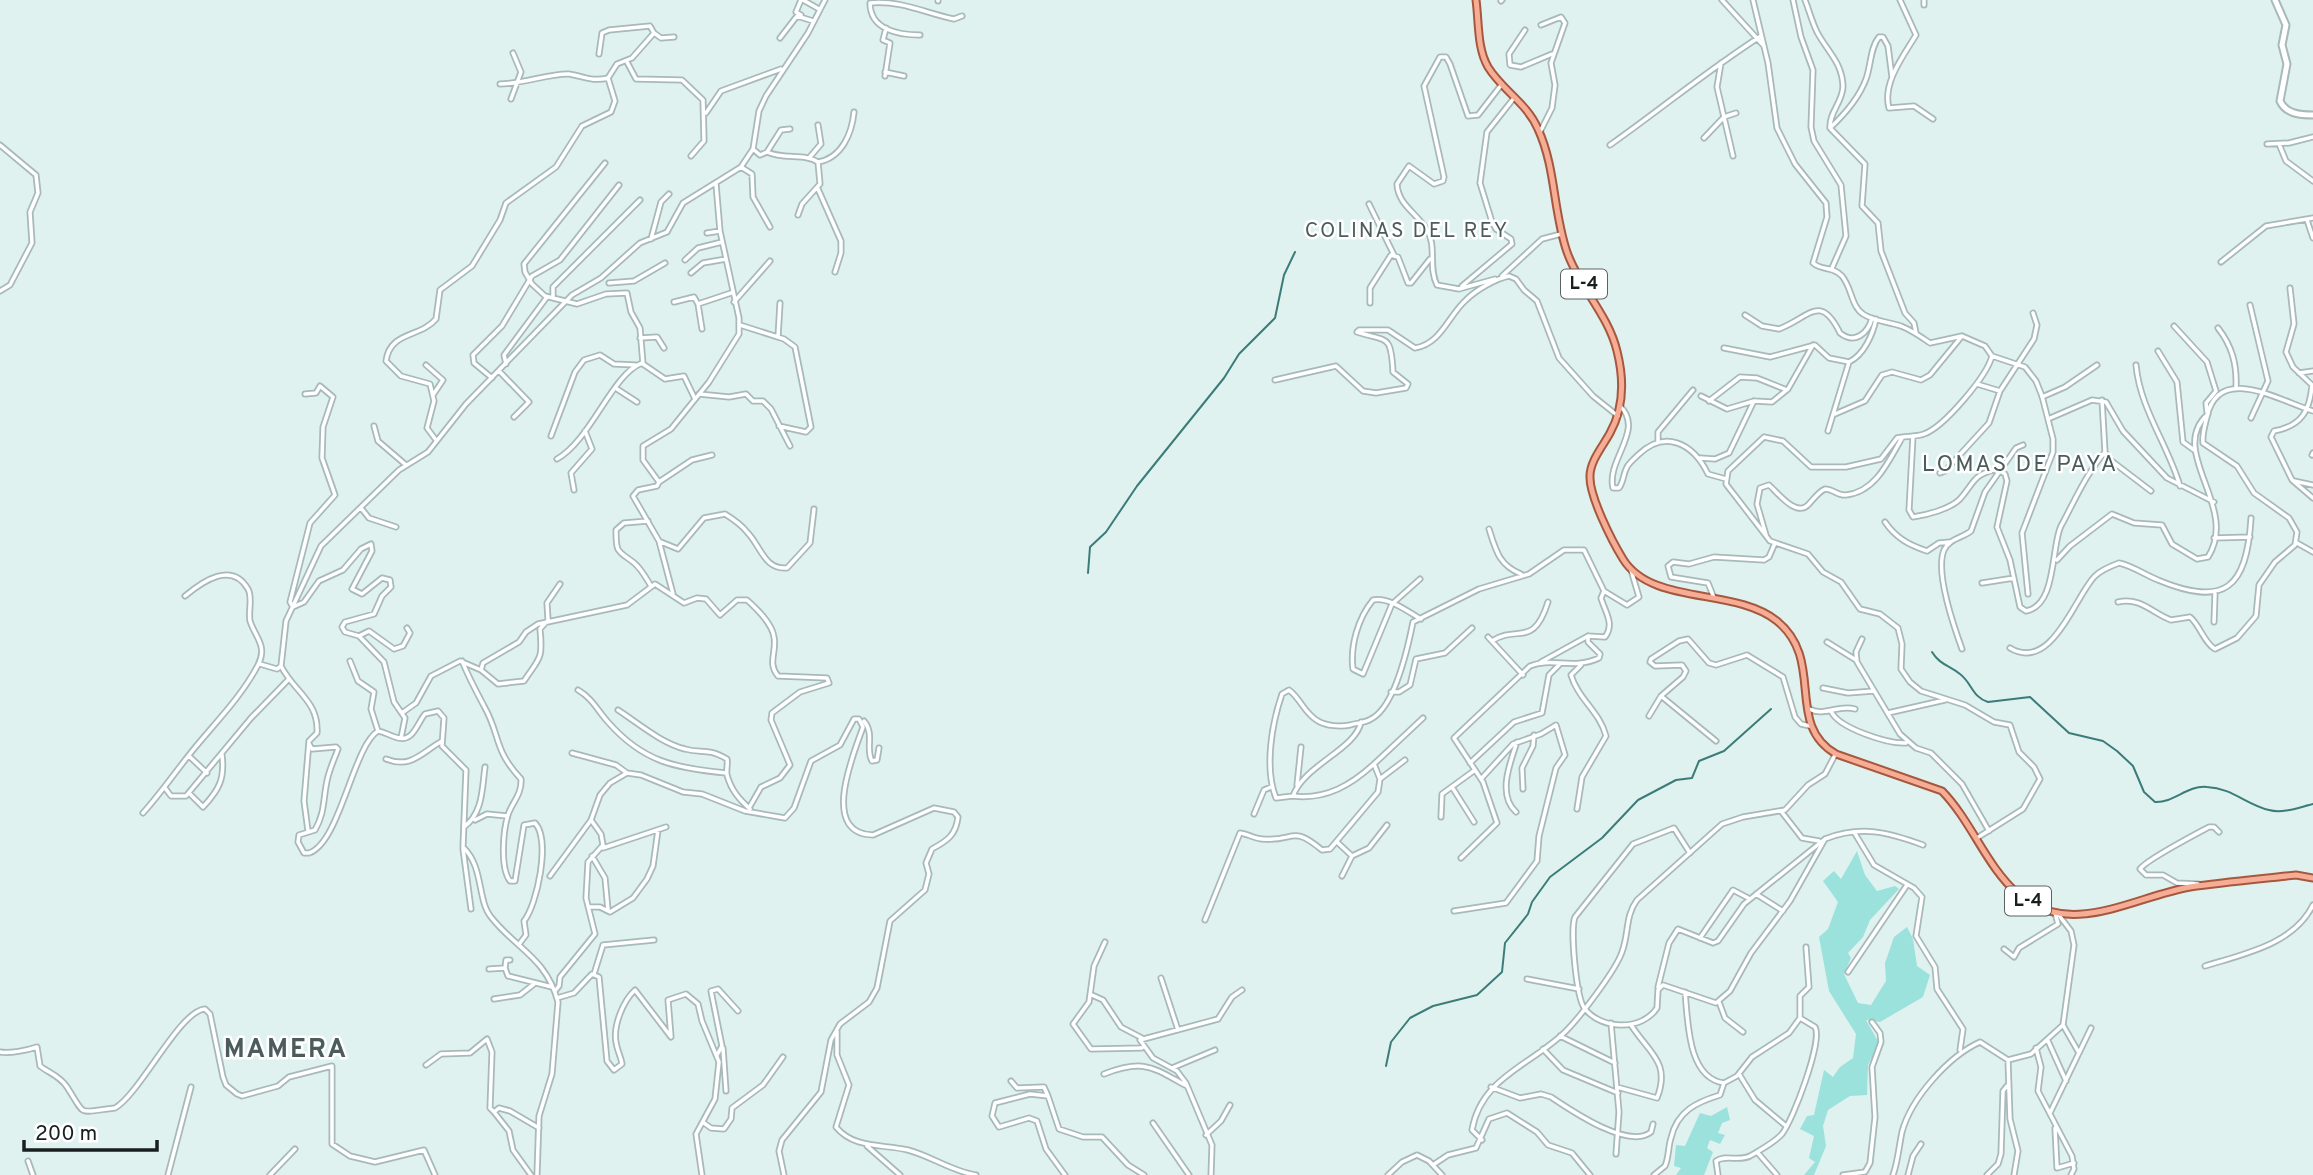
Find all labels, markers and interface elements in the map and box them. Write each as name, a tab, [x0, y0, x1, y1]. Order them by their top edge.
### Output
district label: COLINAS DEL REY	[1305, 218, 1509, 245]
road number: L-4	[1561, 270, 1607, 298]
district label: LOMAS DE PAYA	[1922, 451, 2118, 480]
road number: L-4	[2005, 887, 2051, 916]
district label: MAMERA	[224, 1034, 348, 1067]
scale bar	[24, 1108, 158, 1152]
text: 200 m	[35, 1121, 97, 1148]

